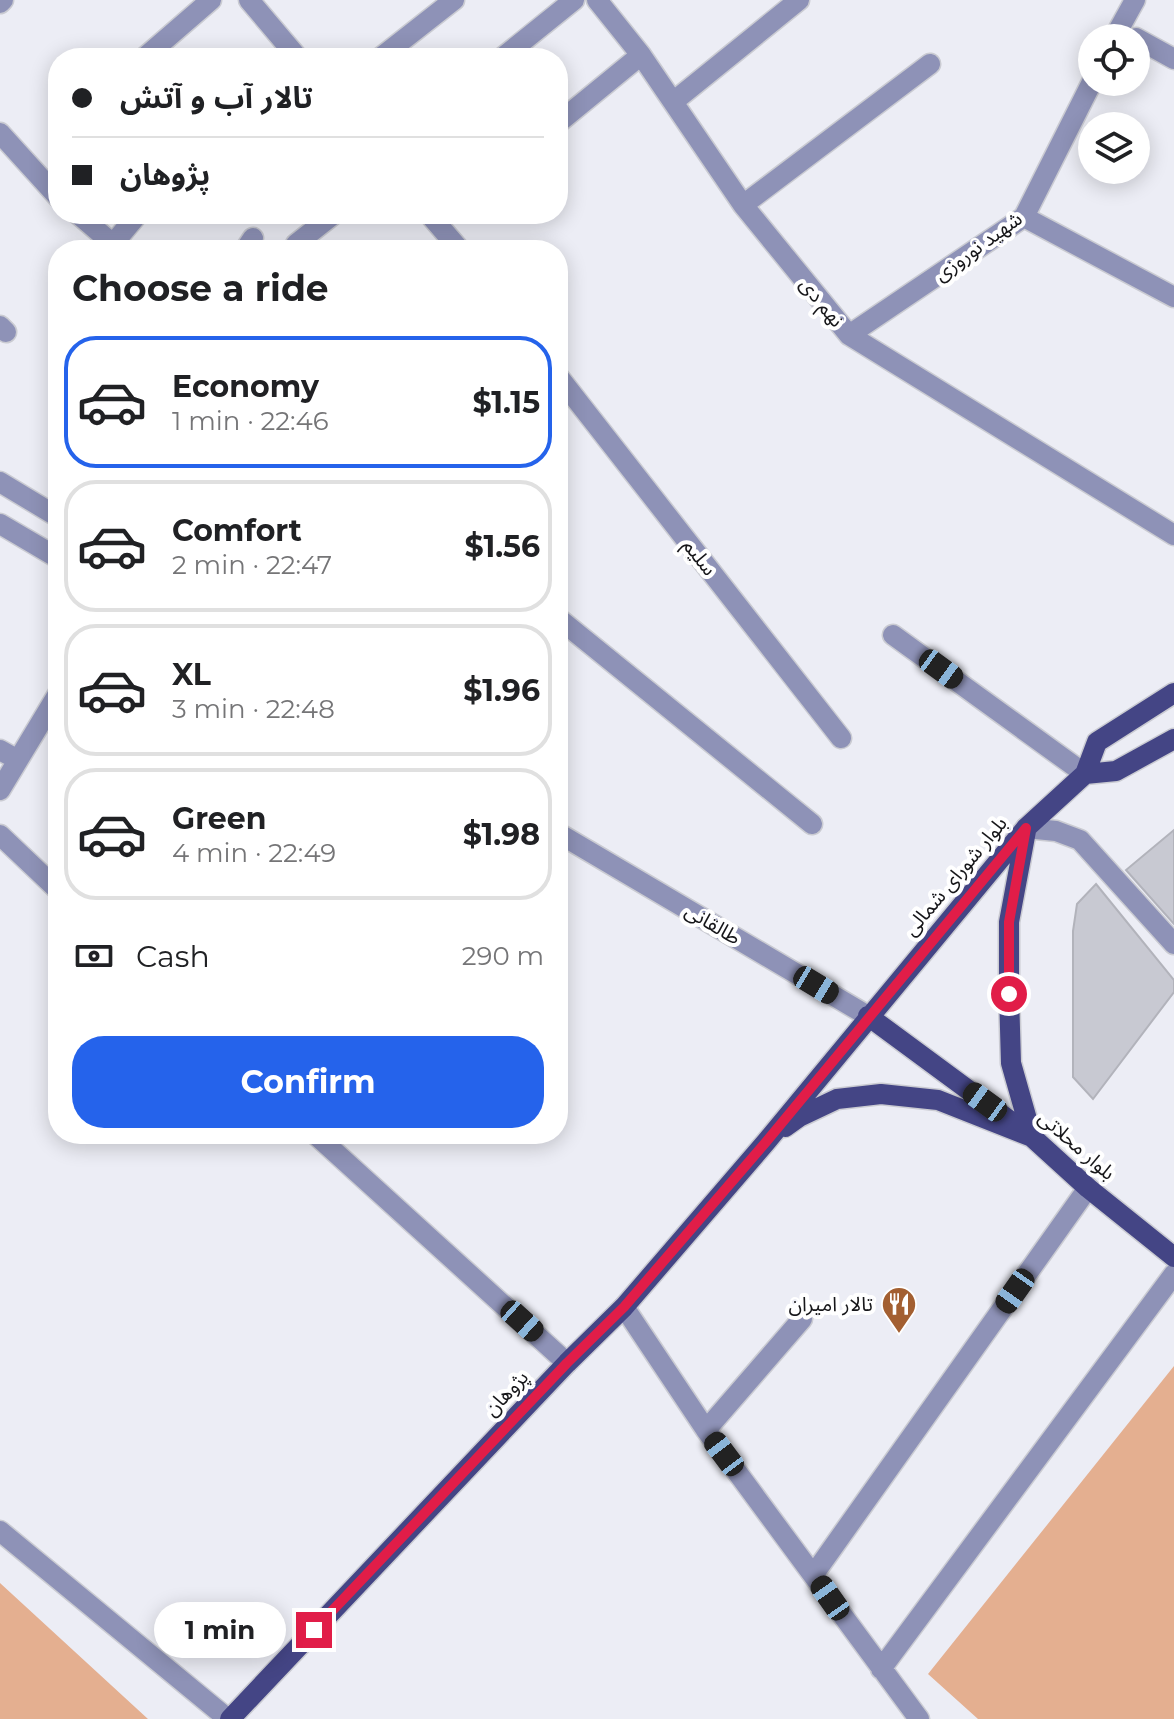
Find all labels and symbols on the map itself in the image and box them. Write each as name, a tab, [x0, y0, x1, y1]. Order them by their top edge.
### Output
street label: شهید نوروزی	[929, 206, 1027, 286]
street label: نهم دی	[792, 272, 849, 333]
street label: سلیم	[676, 534, 722, 582]
car	[915, 645, 967, 693]
street label: بلوار شورای شمالی	[898, 811, 1012, 941]
street label: طالقانی	[681, 898, 745, 950]
car	[789, 962, 843, 1008]
route start	[991, 976, 1027, 1012]
car	[959, 1078, 1011, 1126]
street label: بلوار محلاتی	[1034, 1105, 1120, 1185]
car	[991, 1264, 1039, 1318]
restaurant icon: تالار امیران	[880, 1285, 918, 1335]
place label: تالار امیران	[788, 1292, 873, 1316]
car	[496, 1296, 548, 1346]
street label: پژوهان	[479, 1365, 534, 1422]
car	[700, 1428, 748, 1480]
car	[806, 1571, 854, 1625]
callout: 1 min	[154, 1602, 286, 1658]
route end	[296, 1612, 332, 1648]

